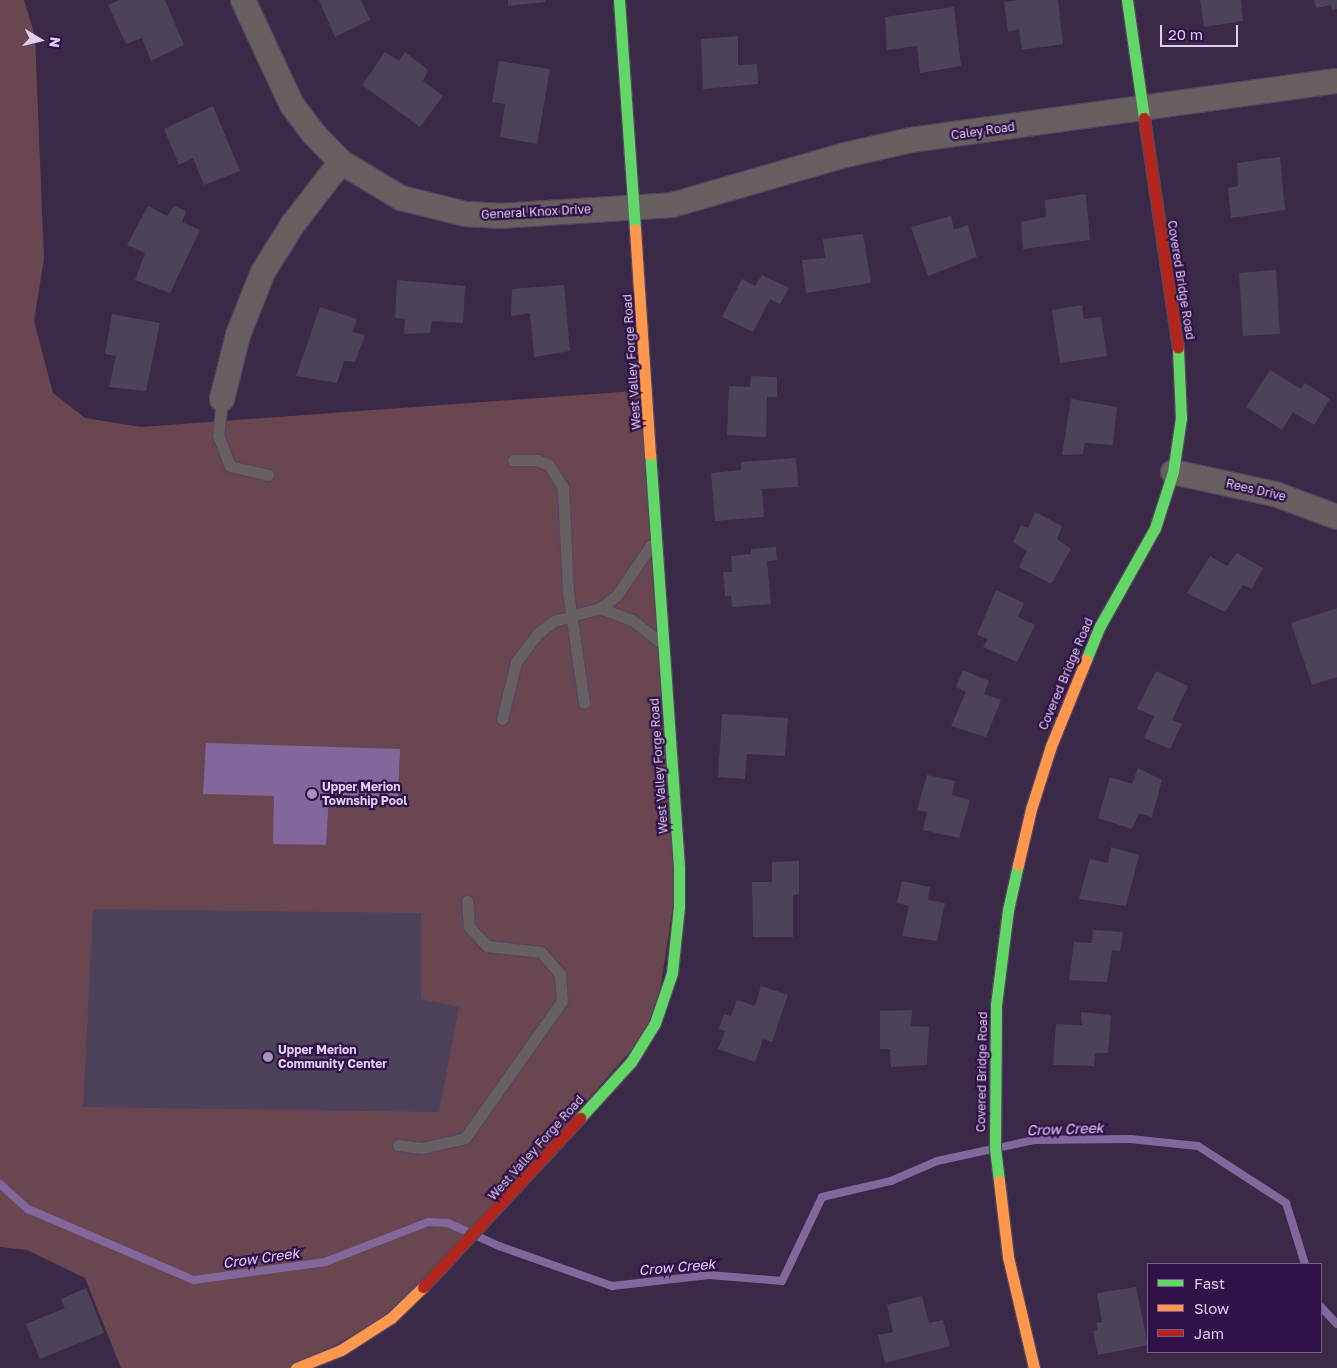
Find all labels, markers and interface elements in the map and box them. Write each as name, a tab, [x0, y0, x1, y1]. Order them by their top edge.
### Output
north arrow	[15, 15, 65, 65]
scale bar	[1162, 15, 1240, 47]
text: 20 m	[1168, 25, 1203, 43]
text: N	[46, 36, 65, 49]
street label: Caley Road	[950, 119, 1016, 143]
street label: General Knox Drive	[481, 202, 591, 222]
street label: Covered Bridge Road	[1164, 219, 1198, 341]
street label: West Valley Forge Road	[620, 294, 644, 430]
street label: Rees Drive	[1225, 476, 1287, 504]
street label: Covered Bridge Road	[1036, 616, 1096, 732]
street label: West Valley Forge Road	[647, 698, 671, 834]
place label: Upper Merion Township Pool	[322, 780, 407, 808]
marker: Upper Merion Township Pool	[306, 788, 318, 800]
street label: Covered Bridge Road	[974, 1012, 990, 1132]
place label: Upper Merion Community Center	[278, 1043, 387, 1071]
marker: Upper Merion Community Center	[262, 1051, 274, 1063]
street label: West Valley Forge Road	[485, 1093, 587, 1203]
water label: Crow Creek	[1026, 1119, 1104, 1139]
water label: Crow Creek	[222, 1244, 300, 1272]
water label: Crow Creek	[638, 1255, 716, 1279]
legend	[1147, 1263, 1322, 1353]
text: Fast	[1194, 1274, 1225, 1292]
text: Slow	[1194, 1299, 1229, 1317]
text: Jam	[1194, 1324, 1224, 1342]

